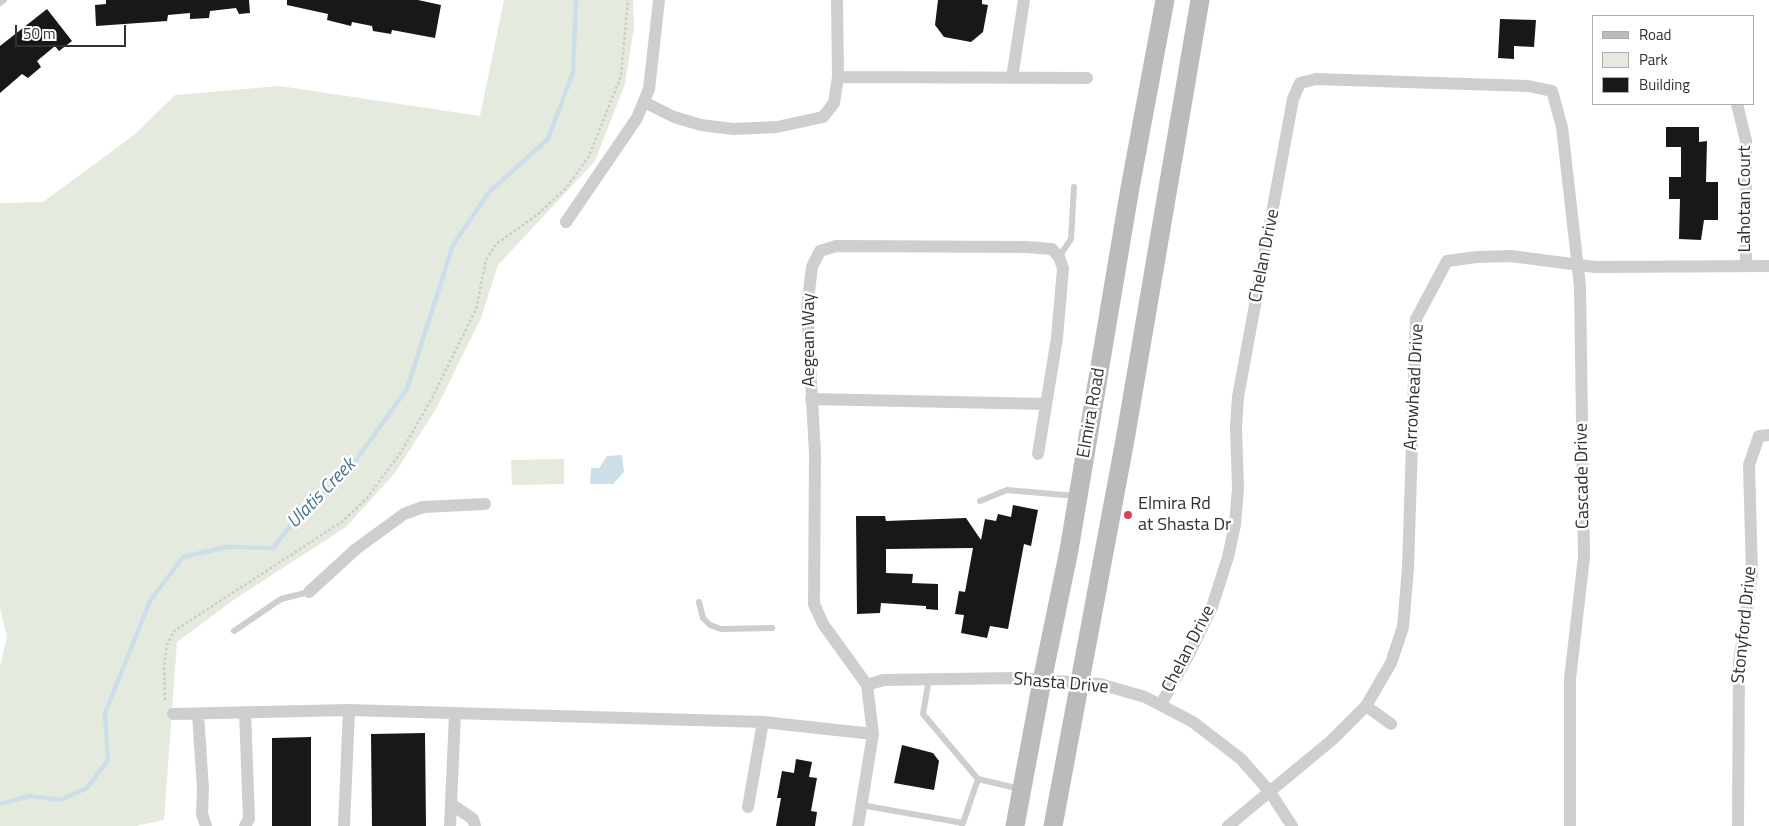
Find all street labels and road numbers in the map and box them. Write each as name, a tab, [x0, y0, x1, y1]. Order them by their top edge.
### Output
street label: Lahotan Court	[1735, 146, 1757, 252]
street label: Chelan Drive	[1245, 207, 1285, 305]
street label: Aegean Way	[799, 293, 821, 387]
street label: Arrowhead Drive	[1401, 323, 1429, 451]
street label: Elmira Road	[1073, 366, 1111, 460]
street label: Cascade Drive	[1571, 423, 1595, 529]
street label: Stonyford Drive	[1728, 565, 1762, 685]
street label: Chelan Drive	[1158, 602, 1220, 696]
street label: Shasta Drive	[1013, 669, 1109, 699]

